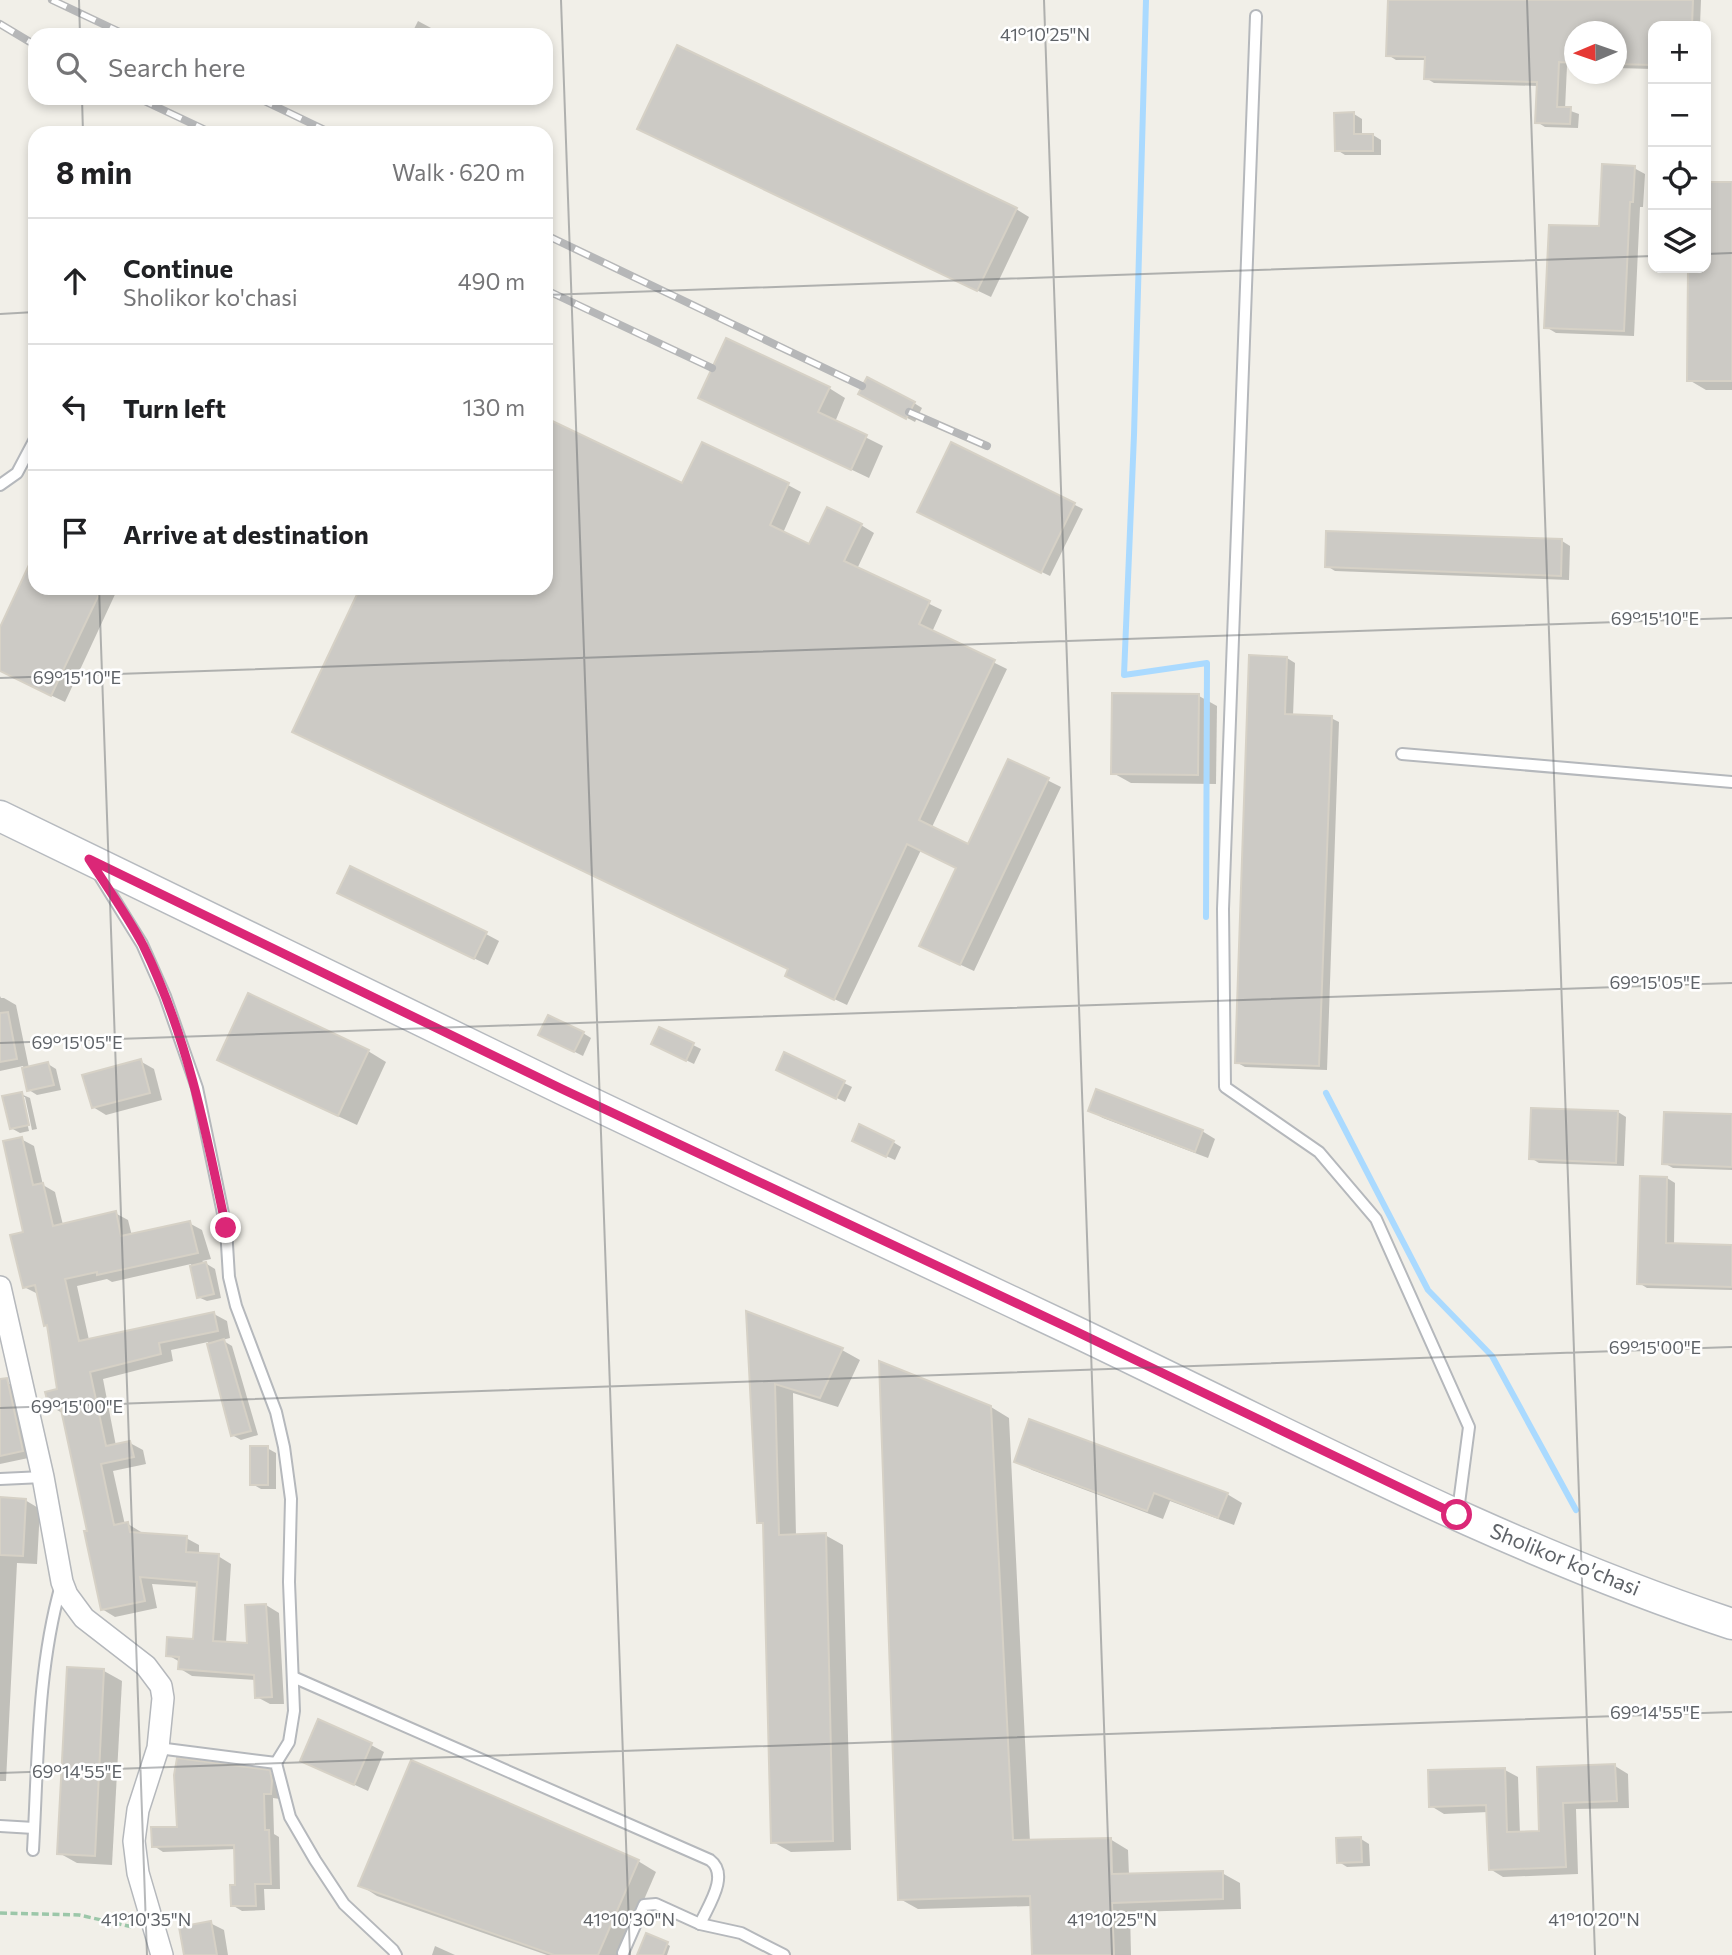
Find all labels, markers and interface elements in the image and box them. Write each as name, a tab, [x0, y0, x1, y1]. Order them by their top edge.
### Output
north arrow	[1564, 21, 1627, 84]
map controls	[1648, 21, 1711, 273]
button: +	[1648, 21, 1711, 84]
text: 41°10'25"N	[1000, 23, 1090, 45]
search box	[28, 28, 553, 105]
icon: search	[52, 48, 90, 86]
text: Search here	[108, 51, 246, 82]
button: −	[1648, 84, 1711, 147]
button: locate	[1648, 147, 1711, 210]
text: 8 min	[56, 153, 132, 190]
text: Walk · 620 m	[392, 158, 525, 186]
button: layers	[1648, 210, 1711, 273]
text: Continue	[123, 252, 233, 283]
icon: ahead	[56, 262, 94, 300]
text: 490 m	[458, 267, 525, 295]
text: Sholikor ko'chasi	[123, 283, 298, 311]
icon: left	[56, 388, 94, 426]
text: Turn left	[123, 392, 226, 423]
text: 130 m	[463, 393, 525, 421]
icon: arrive	[56, 514, 94, 552]
text: Arrive at destination	[123, 518, 369, 549]
text: 69°15'10"E	[1611, 607, 1699, 629]
text: 69°15'10"E	[33, 666, 121, 688]
text: 69°15'05"E	[1609, 971, 1701, 993]
text: 69°15'05"E	[31, 1031, 123, 1053]
route end	[210, 1212, 241, 1243]
text: 69°15'00"E	[1609, 1336, 1701, 1358]
text: 69°15'00"E	[31, 1395, 123, 1417]
route start	[1441, 1499, 1472, 1530]
street label: Sholikor ko'chasi	[1487, 1517, 1644, 1600]
text: 69°14'55"E	[1610, 1701, 1700, 1723]
text: 69°14'55"E	[32, 1760, 122, 1782]
text: 41°10'35"N	[101, 1908, 191, 1930]
text: 41°10'30"N	[583, 1908, 675, 1930]
text: 41°10'25"N	[1067, 1908, 1157, 1930]
text: 41°10'20"N	[1548, 1908, 1640, 1930]

